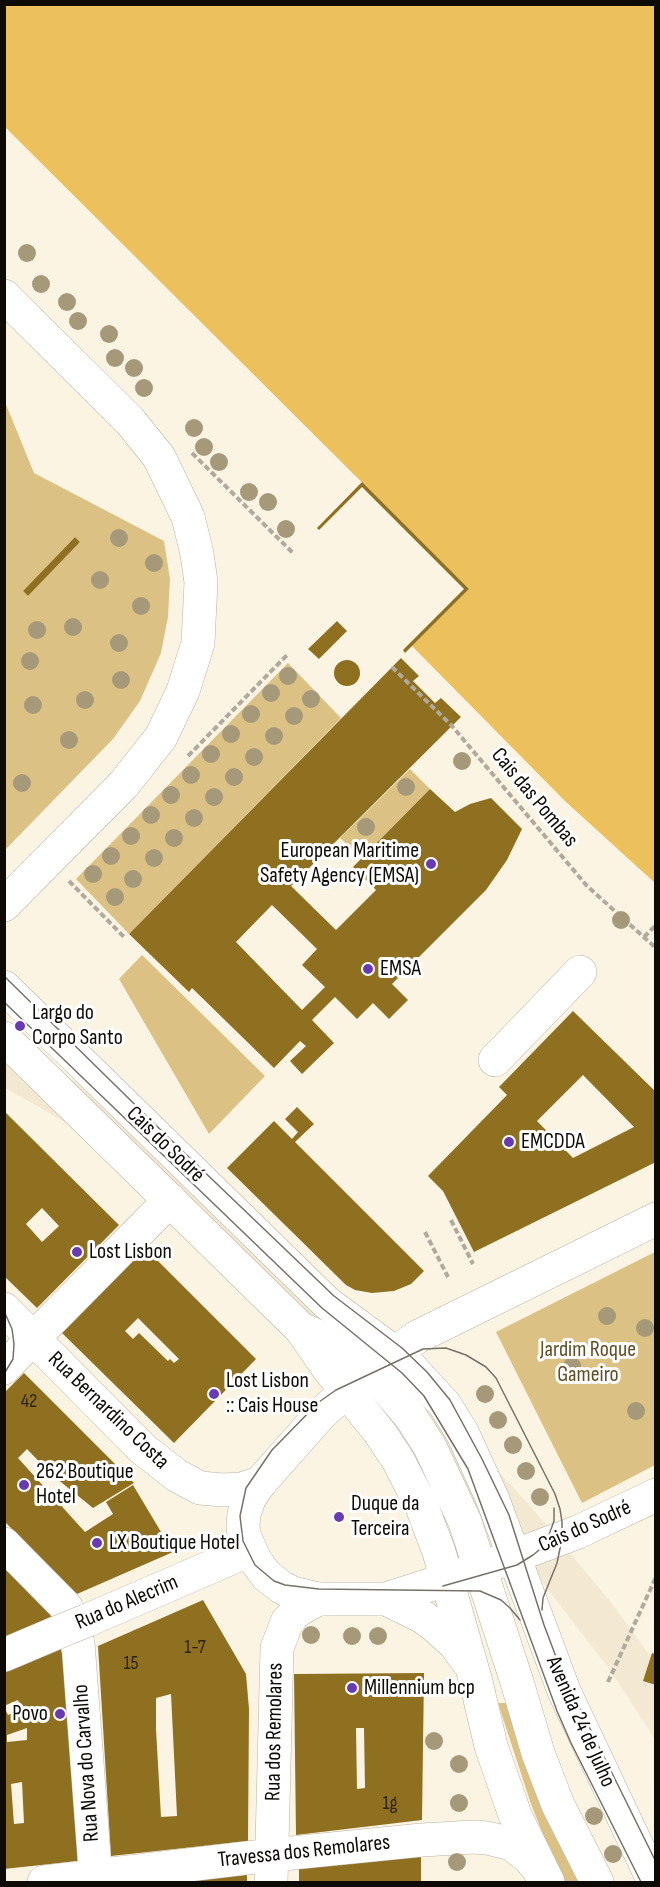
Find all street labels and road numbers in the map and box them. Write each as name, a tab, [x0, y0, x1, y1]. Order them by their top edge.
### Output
street label: Cais das Pombas	[485, 743, 583, 853]
street label: Cais do Sodré	[120, 1101, 210, 1189]
street label: Rua Bernardino Costa	[42, 1347, 174, 1475]
street label: Cais do Sodré	[535, 1495, 635, 1559]
street label: Rua do Alecrim	[72, 1570, 182, 1636]
street label: Avenida 24 de Julho	[539, 1652, 621, 1792]
street label: Rua dos Remolares	[261, 1663, 289, 1801]
street label: Rua Nova do Carvalho	[68, 1683, 106, 1843]
street label: Travessa dos Remolares	[217, 1830, 391, 1874]

